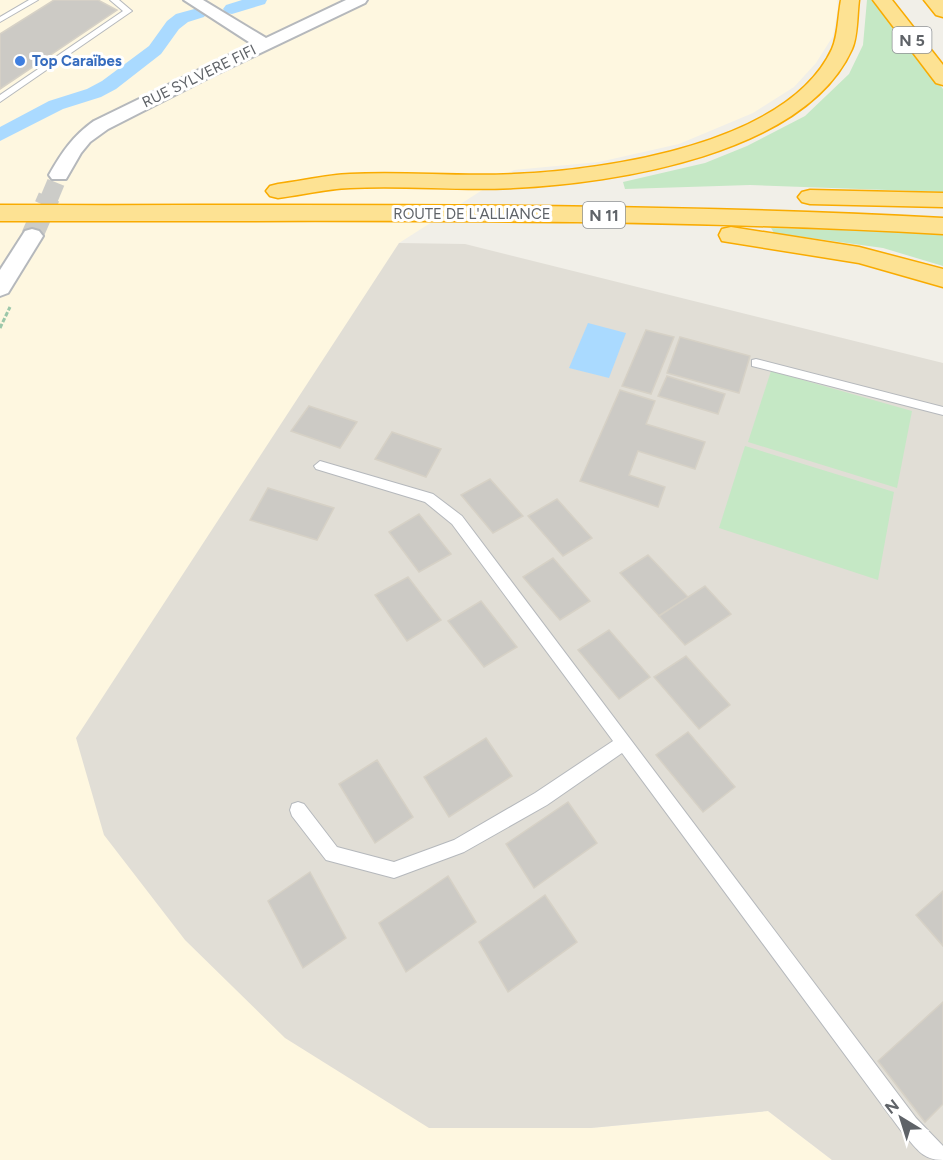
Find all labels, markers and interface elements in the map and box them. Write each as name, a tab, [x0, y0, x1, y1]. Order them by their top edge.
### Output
road number: N 5	[892, 27, 932, 53]
street label: RUE SYLVERE FIFI	[139, 41, 259, 111]
place label: Top Caraïbes	[32, 52, 122, 70]
marker: Top Caraïbes	[13, 54, 27, 68]
road number: N 11	[583, 202, 625, 228]
street label: ROUTE DE L'ALLIANCE	[393, 205, 551, 223]
north arrow	[871, 1088, 931, 1148]
text: N	[881, 1095, 903, 1118]

